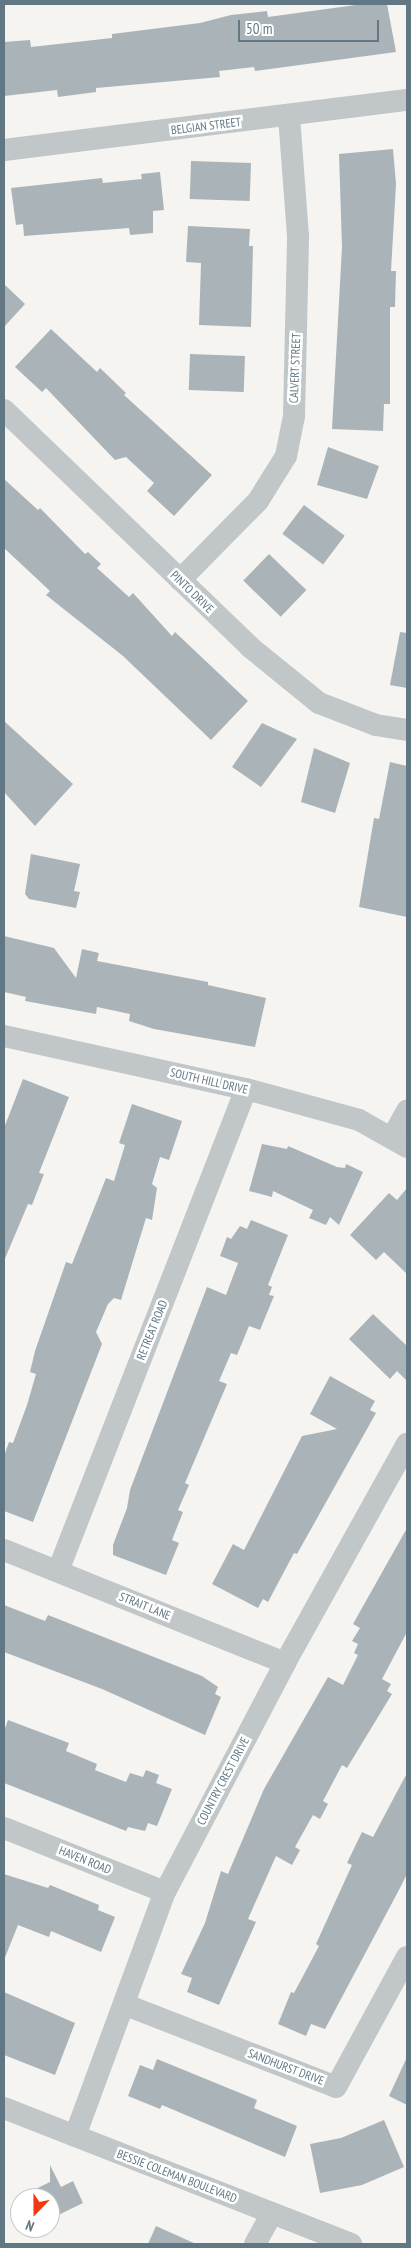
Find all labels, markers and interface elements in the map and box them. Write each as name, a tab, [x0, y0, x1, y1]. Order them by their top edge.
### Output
scale bar	[241, 10, 382, 42]
text: 50 m	[246, 19, 272, 38]
street label: BELGIAN STREET	[170, 115, 242, 137]
street label: CALVERT STREET	[287, 332, 303, 404]
street label: PINTO DRIVE	[167, 568, 217, 616]
street label: SOUTH HILL DRIVE	[169, 1065, 249, 1097]
street label: RETREAT ROAD	[133, 1298, 171, 1362]
street label: STRAIT LANE	[117, 1589, 173, 1623]
street label: COUNTRY CREST DRIVE	[194, 1734, 252, 1828]
street label: HAVEN ROAD	[57, 1843, 113, 1877]
street label: SANDHURST DRIVE	[246, 2046, 326, 2088]
street label: BESSIE COLEMAN BOULEVARD	[115, 2146, 239, 2206]
north arrow	[10, 2188, 60, 2238]
text: N	[23, 2216, 37, 2236]

